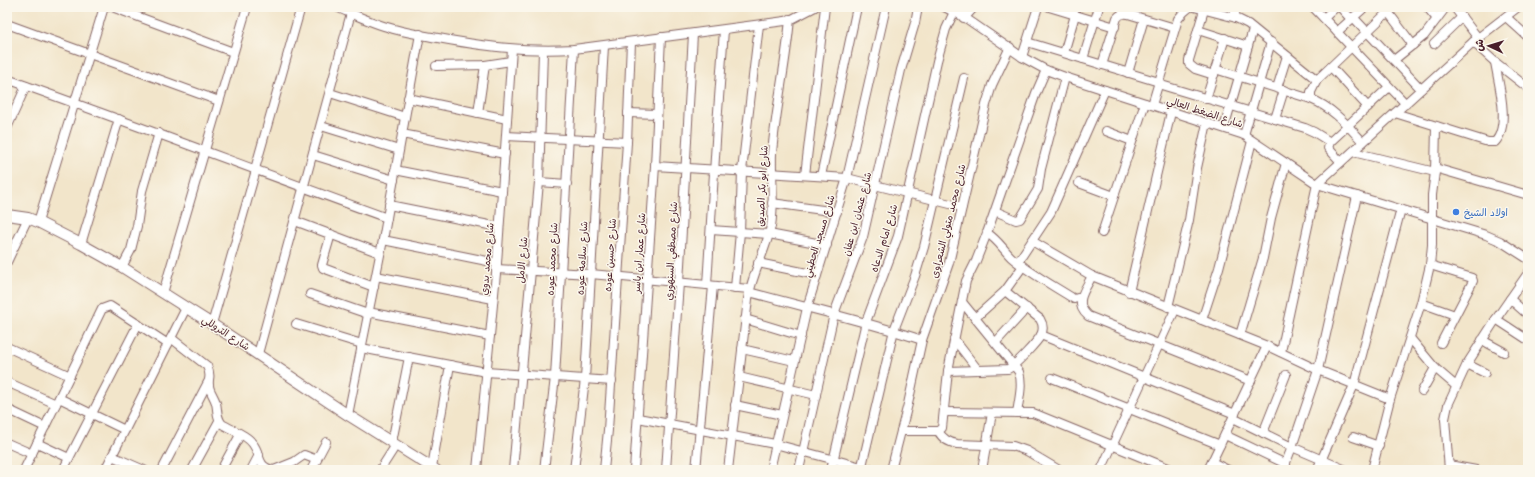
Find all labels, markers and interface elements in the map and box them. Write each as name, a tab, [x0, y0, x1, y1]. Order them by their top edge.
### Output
north arrow	[1469, 26, 1509, 66]
text: ش	[1472, 39, 1487, 52]
street label: شارع الضغط العالي	[1164, 94, 1245, 133]
street label: شارع ابو بكر الصديق	[753, 145, 772, 227]
street label: شارع محمد متولي الشعراوى	[928, 162, 971, 280]
street label: شارع عثمان ابن عفان	[840, 170, 876, 258]
street label: شارع مسجد الحطيني	[800, 193, 841, 280]
street label: شارع مصطفي السنهوري	[662, 201, 683, 301]
street label: شارع امام الدعاه	[867, 202, 902, 274]
place label: اولاد الشيخ	[1464, 206, 1508, 220]
marker: اولاد الشيخ	[1451, 207, 1461, 217]
street label: شارع عمار ابن ياسر	[630, 212, 649, 295]
street label: شارع حسين عوده	[601, 218, 620, 292]
street label: شارع سلامه عوده	[574, 220, 591, 295]
street label: شارع محمد بدوي	[477, 222, 499, 296]
street label: شارع محمد عوده	[544, 222, 561, 296]
street label: شارع الامل	[513, 236, 532, 284]
street label: شارع التروللي	[198, 313, 253, 356]

